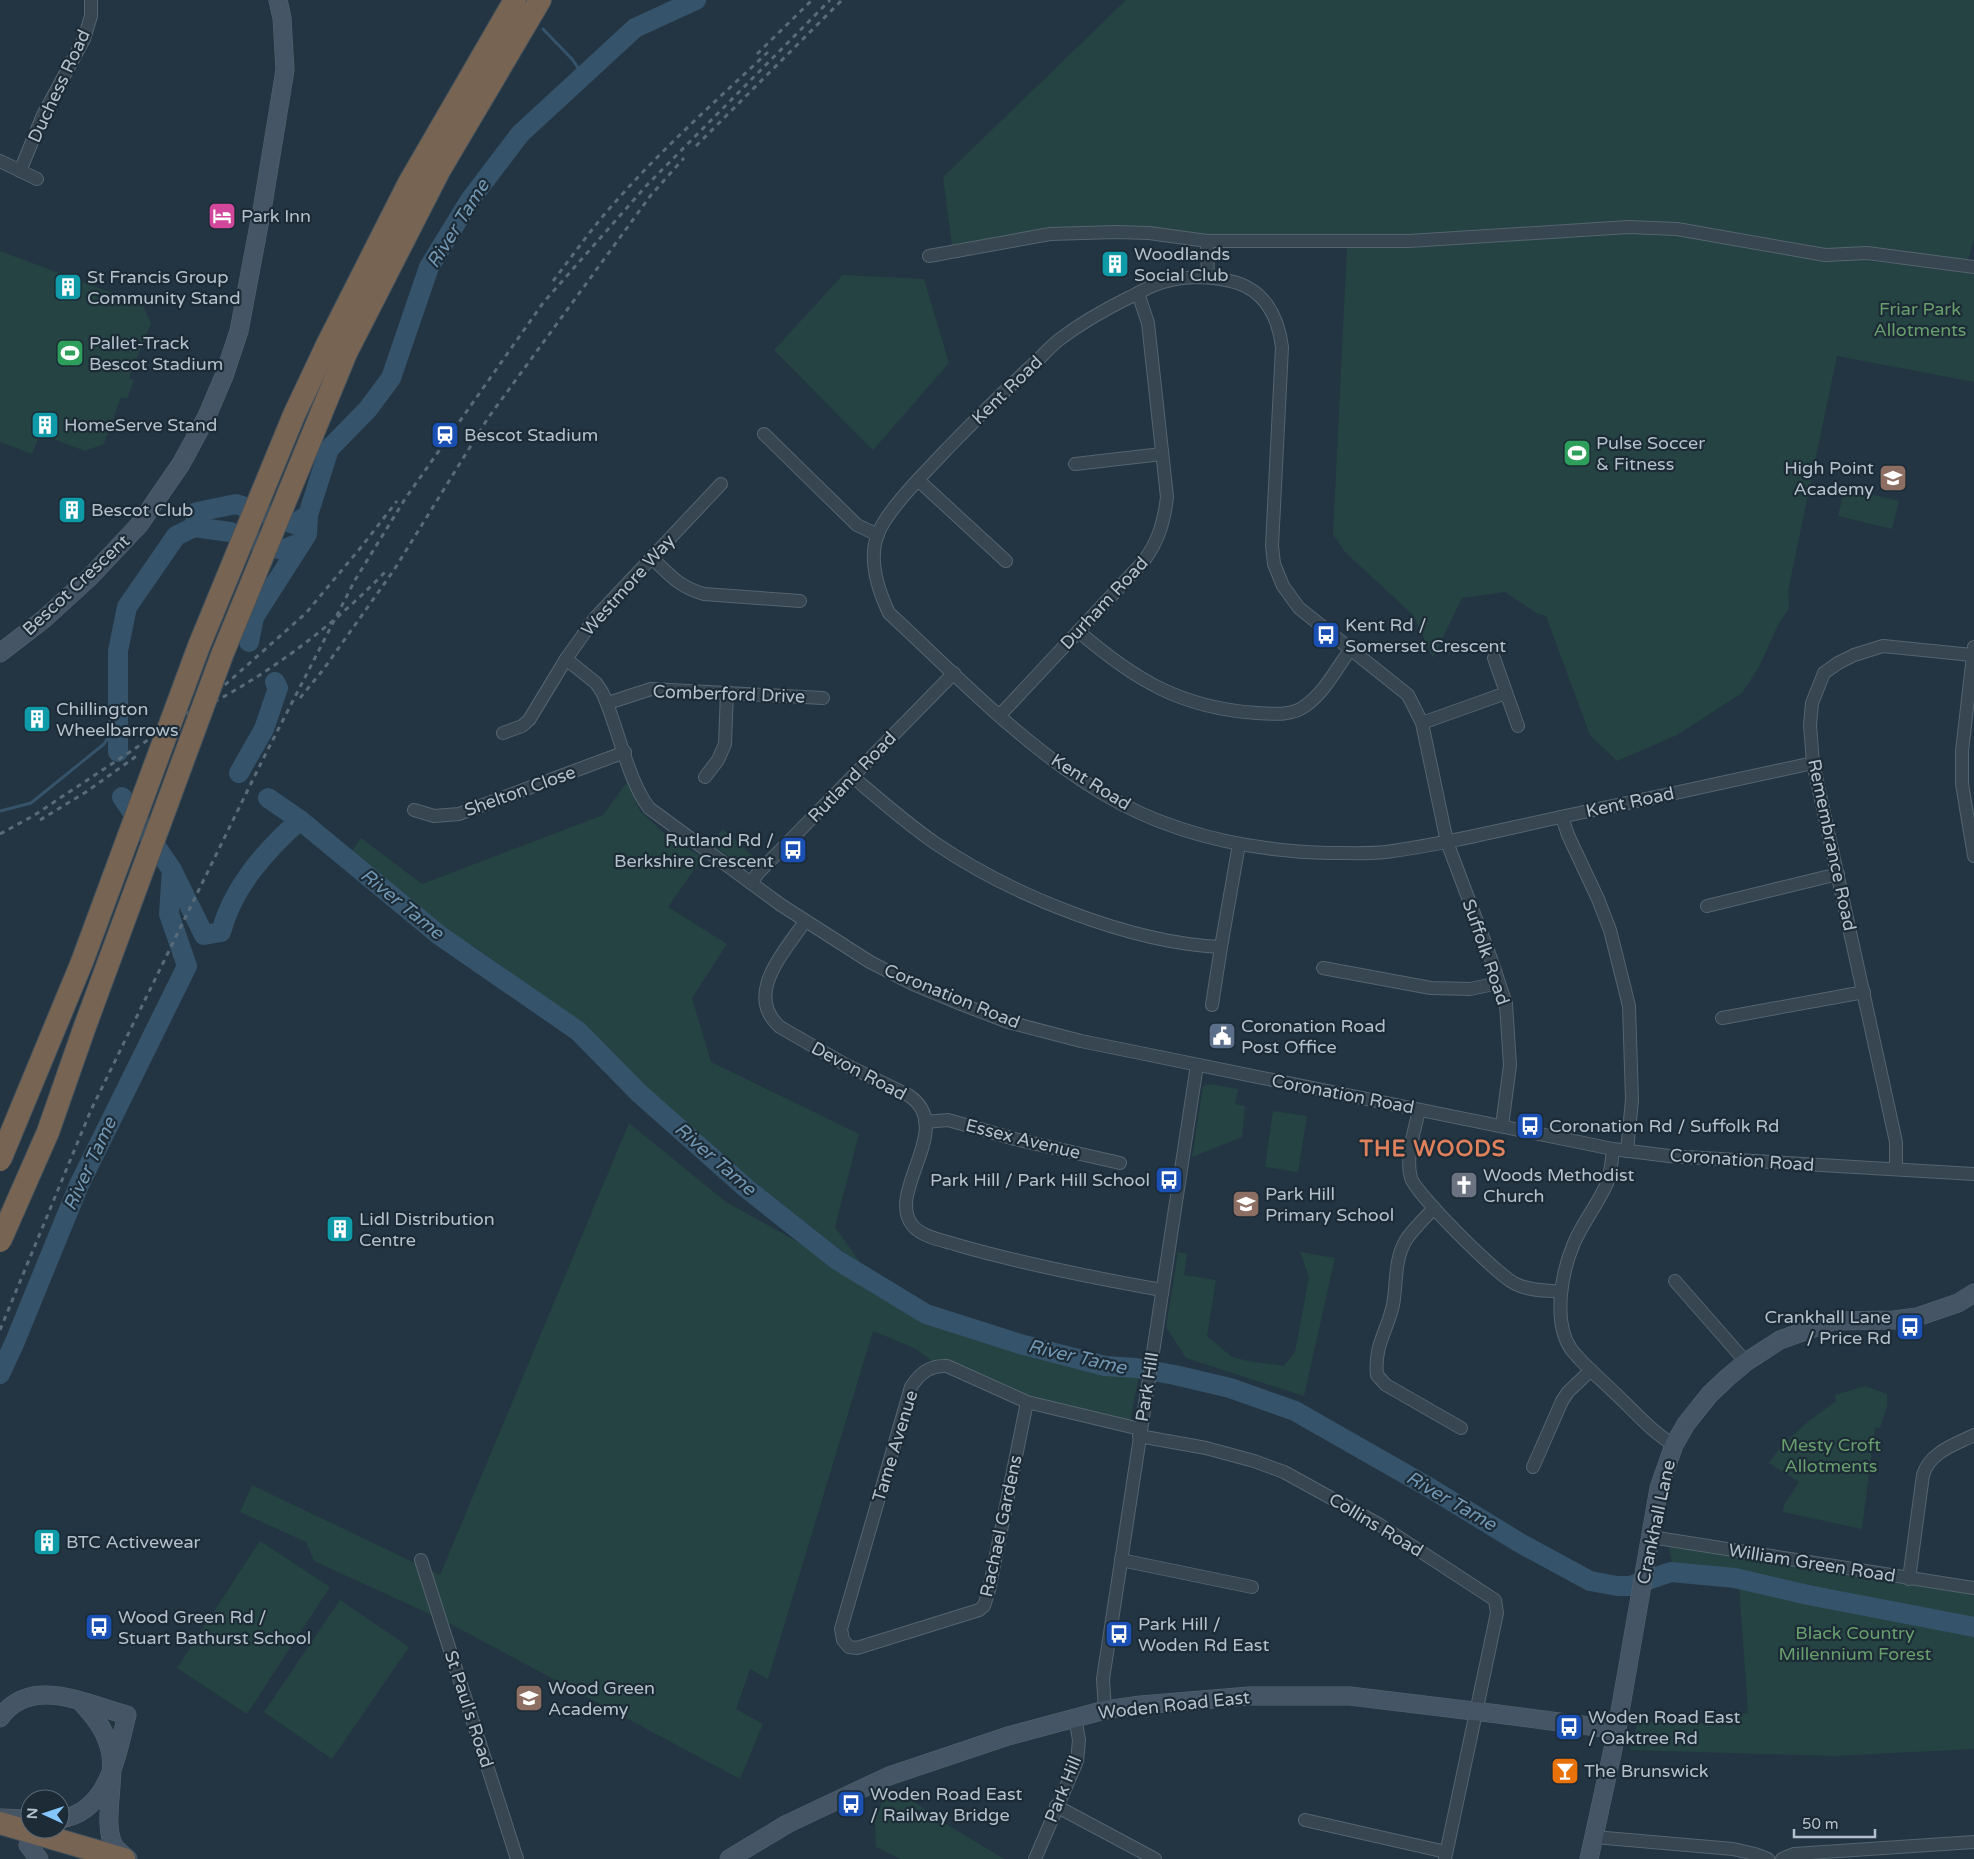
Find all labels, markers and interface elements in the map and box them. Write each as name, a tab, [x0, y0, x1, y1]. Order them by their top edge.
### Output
street label: Duchess Road	[23, 26, 95, 146]
water label: River Tame	[422, 175, 495, 272]
hotel icon: Park Inn	[207, 201, 237, 231]
place label: Park Inn	[241, 205, 311, 227]
place label: Woodlands Social Club	[1134, 243, 1230, 286]
building icon: Woodlands Social Club	[1100, 249, 1130, 279]
place label: St Francis Group Community Stand	[87, 266, 241, 309]
building icon: St Francis Group Community Stand	[53, 272, 83, 302]
park label: Friar Park Allotments	[1873, 298, 1967, 341]
place label: Pallet-Track Bescot Stadium	[89, 332, 223, 375]
sports icon: Pallet-Track Bescot Stadium	[55, 338, 85, 368]
street label: Kent Road	[967, 351, 1047, 429]
building icon: HomeServe Stand	[30, 410, 60, 440]
place label: HomeServe Stand	[64, 414, 217, 436]
station icon: Bescot Stadium	[430, 420, 460, 450]
place label: Bescot Stadium	[464, 424, 598, 446]
place label: Pulse Soccer & Fitness	[1596, 432, 1705, 475]
sports icon: Pulse Soccer & Fitness	[1562, 438, 1592, 468]
place label: High Point Academy	[1784, 457, 1874, 500]
school or university icon: High Point Academy	[1878, 463, 1908, 493]
building icon: Bescot Club	[57, 495, 87, 525]
place label: Bescot Club	[91, 499, 193, 521]
street label: Westmore Way	[577, 529, 680, 640]
street label: Bescot Crescent	[18, 530, 134, 640]
street label: Durham Road	[1055, 552, 1153, 654]
place label: Kent Rd / Somerset Crescent	[1345, 614, 1506, 657]
bus stop icon: Kent Rd / Somerset Crescent	[1311, 620, 1341, 650]
street label: Comberford Drive	[652, 680, 806, 708]
place label: Chillington Wheelbarrows	[56, 698, 179, 741]
building icon: Chillington Wheelbarrows	[22, 704, 52, 734]
street label: Rutland Road	[803, 727, 901, 827]
street label: Kent Road	[1047, 749, 1135, 815]
street label: Remembrance Road	[1803, 757, 1861, 933]
street label: Shelton Close	[461, 761, 579, 821]
street label: Kent Road	[1584, 782, 1676, 822]
place label: Rutland Rd / Berkshire Crescent	[614, 829, 774, 872]
bus stop icon: Rutland Rd / Berkshire Crescent	[778, 835, 808, 865]
water label: River Tame	[356, 864, 449, 945]
street label: Suffolk Road	[1458, 896, 1514, 1008]
street label: Coronation Road	[881, 959, 1023, 1033]
place label: Coronation Road Post Office	[1241, 1015, 1386, 1058]
public building icon: Coronation Road Post Office	[1207, 1021, 1237, 1051]
street label: Devon Road	[808, 1037, 910, 1105]
street label: Coronation Road	[1270, 1069, 1416, 1119]
bus stop icon: Coronation Rd / Suffolk Rd	[1515, 1111, 1545, 1141]
water label: River Tame	[59, 1113, 122, 1214]
street label: Essex Avenue	[963, 1114, 1083, 1164]
place label: Coronation Rd / Suffolk Rd	[1549, 1115, 1779, 1137]
water label: River Tame	[670, 1118, 761, 1201]
district label: THE WOODS	[1359, 1136, 1506, 1162]
street label: Coronation Road	[1669, 1144, 1815, 1176]
place label: Woods Methodist Church	[1483, 1164, 1634, 1207]
bus stop icon: Park Hill / Park Hill School	[1154, 1165, 1184, 1195]
place label: Park Hill / Park Hill School	[930, 1169, 1150, 1191]
church icon: Woods Methodist Church	[1449, 1170, 1479, 1200]
place label: Park Hill Primary School	[1265, 1183, 1394, 1226]
school or university icon: Park Hill Primary School	[1231, 1189, 1261, 1219]
place label: Lidl Distribution Centre	[359, 1208, 495, 1251]
building icon: Lidl Distribution Centre	[325, 1214, 355, 1244]
place label: Crankhall Lane / Price Rd	[1764, 1306, 1891, 1349]
bus stop icon: Crankhall Lane / Price Rd	[1895, 1312, 1925, 1342]
water label: River Tame	[1026, 1335, 1129, 1379]
street label: Park Hill	[1131, 1351, 1163, 1423]
street label: Tame Avenue	[868, 1388, 922, 1504]
park label: Mesty Croft Allotments	[1781, 1434, 1881, 1477]
street label: Rachael Gardens	[975, 1453, 1027, 1599]
street label: Crankhall Lane	[1632, 1458, 1680, 1586]
water label: River Tame	[1402, 1466, 1501, 1536]
street label: Collins Road	[1325, 1488, 1427, 1562]
building icon: BTC Activewear	[32, 1527, 62, 1557]
place label: BTC Activewear	[66, 1531, 201, 1553]
street label: William Green Road	[1727, 1539, 1897, 1587]
place label: Wood Green Rd / Stuart Bathurst School	[118, 1606, 311, 1649]
bus stop icon: Wood Green Rd / Stuart Bathurst School	[84, 1612, 114, 1642]
place label: Park Hill / Woden Rd East	[1138, 1613, 1269, 1656]
bus stop icon: Park Hill / Woden Rd East	[1104, 1619, 1134, 1649]
park label: Black Country Millennium Forest	[1779, 1622, 1932, 1665]
street label: St Paul's Road	[440, 1648, 498, 1770]
place label: Wood Green Academy	[548, 1677, 655, 1720]
school or university icon: Wood Green Academy	[514, 1683, 544, 1713]
street label: Woden Road East	[1097, 1686, 1251, 1724]
place label: Woden Road East / Oaktree Rd	[1588, 1706, 1740, 1749]
bus stop icon: Woden Road East / Oaktree Rd	[1554, 1712, 1584, 1742]
street label: Park Hill	[1040, 1752, 1086, 1826]
bar icon: The Brunswick	[1550, 1756, 1580, 1786]
place label: The Brunswick	[1584, 1760, 1709, 1782]
place label: Woden Road East / Railway Bridge	[870, 1783, 1022, 1826]
north arrow	[20, 1789, 70, 1839]
bus stop icon: Woden Road East / Railway Bridge	[836, 1789, 866, 1819]
scale bar	[1794, 1806, 1875, 1838]
text: N	[24, 1807, 41, 1819]
text: 50 m	[1802, 1815, 1839, 1833]

